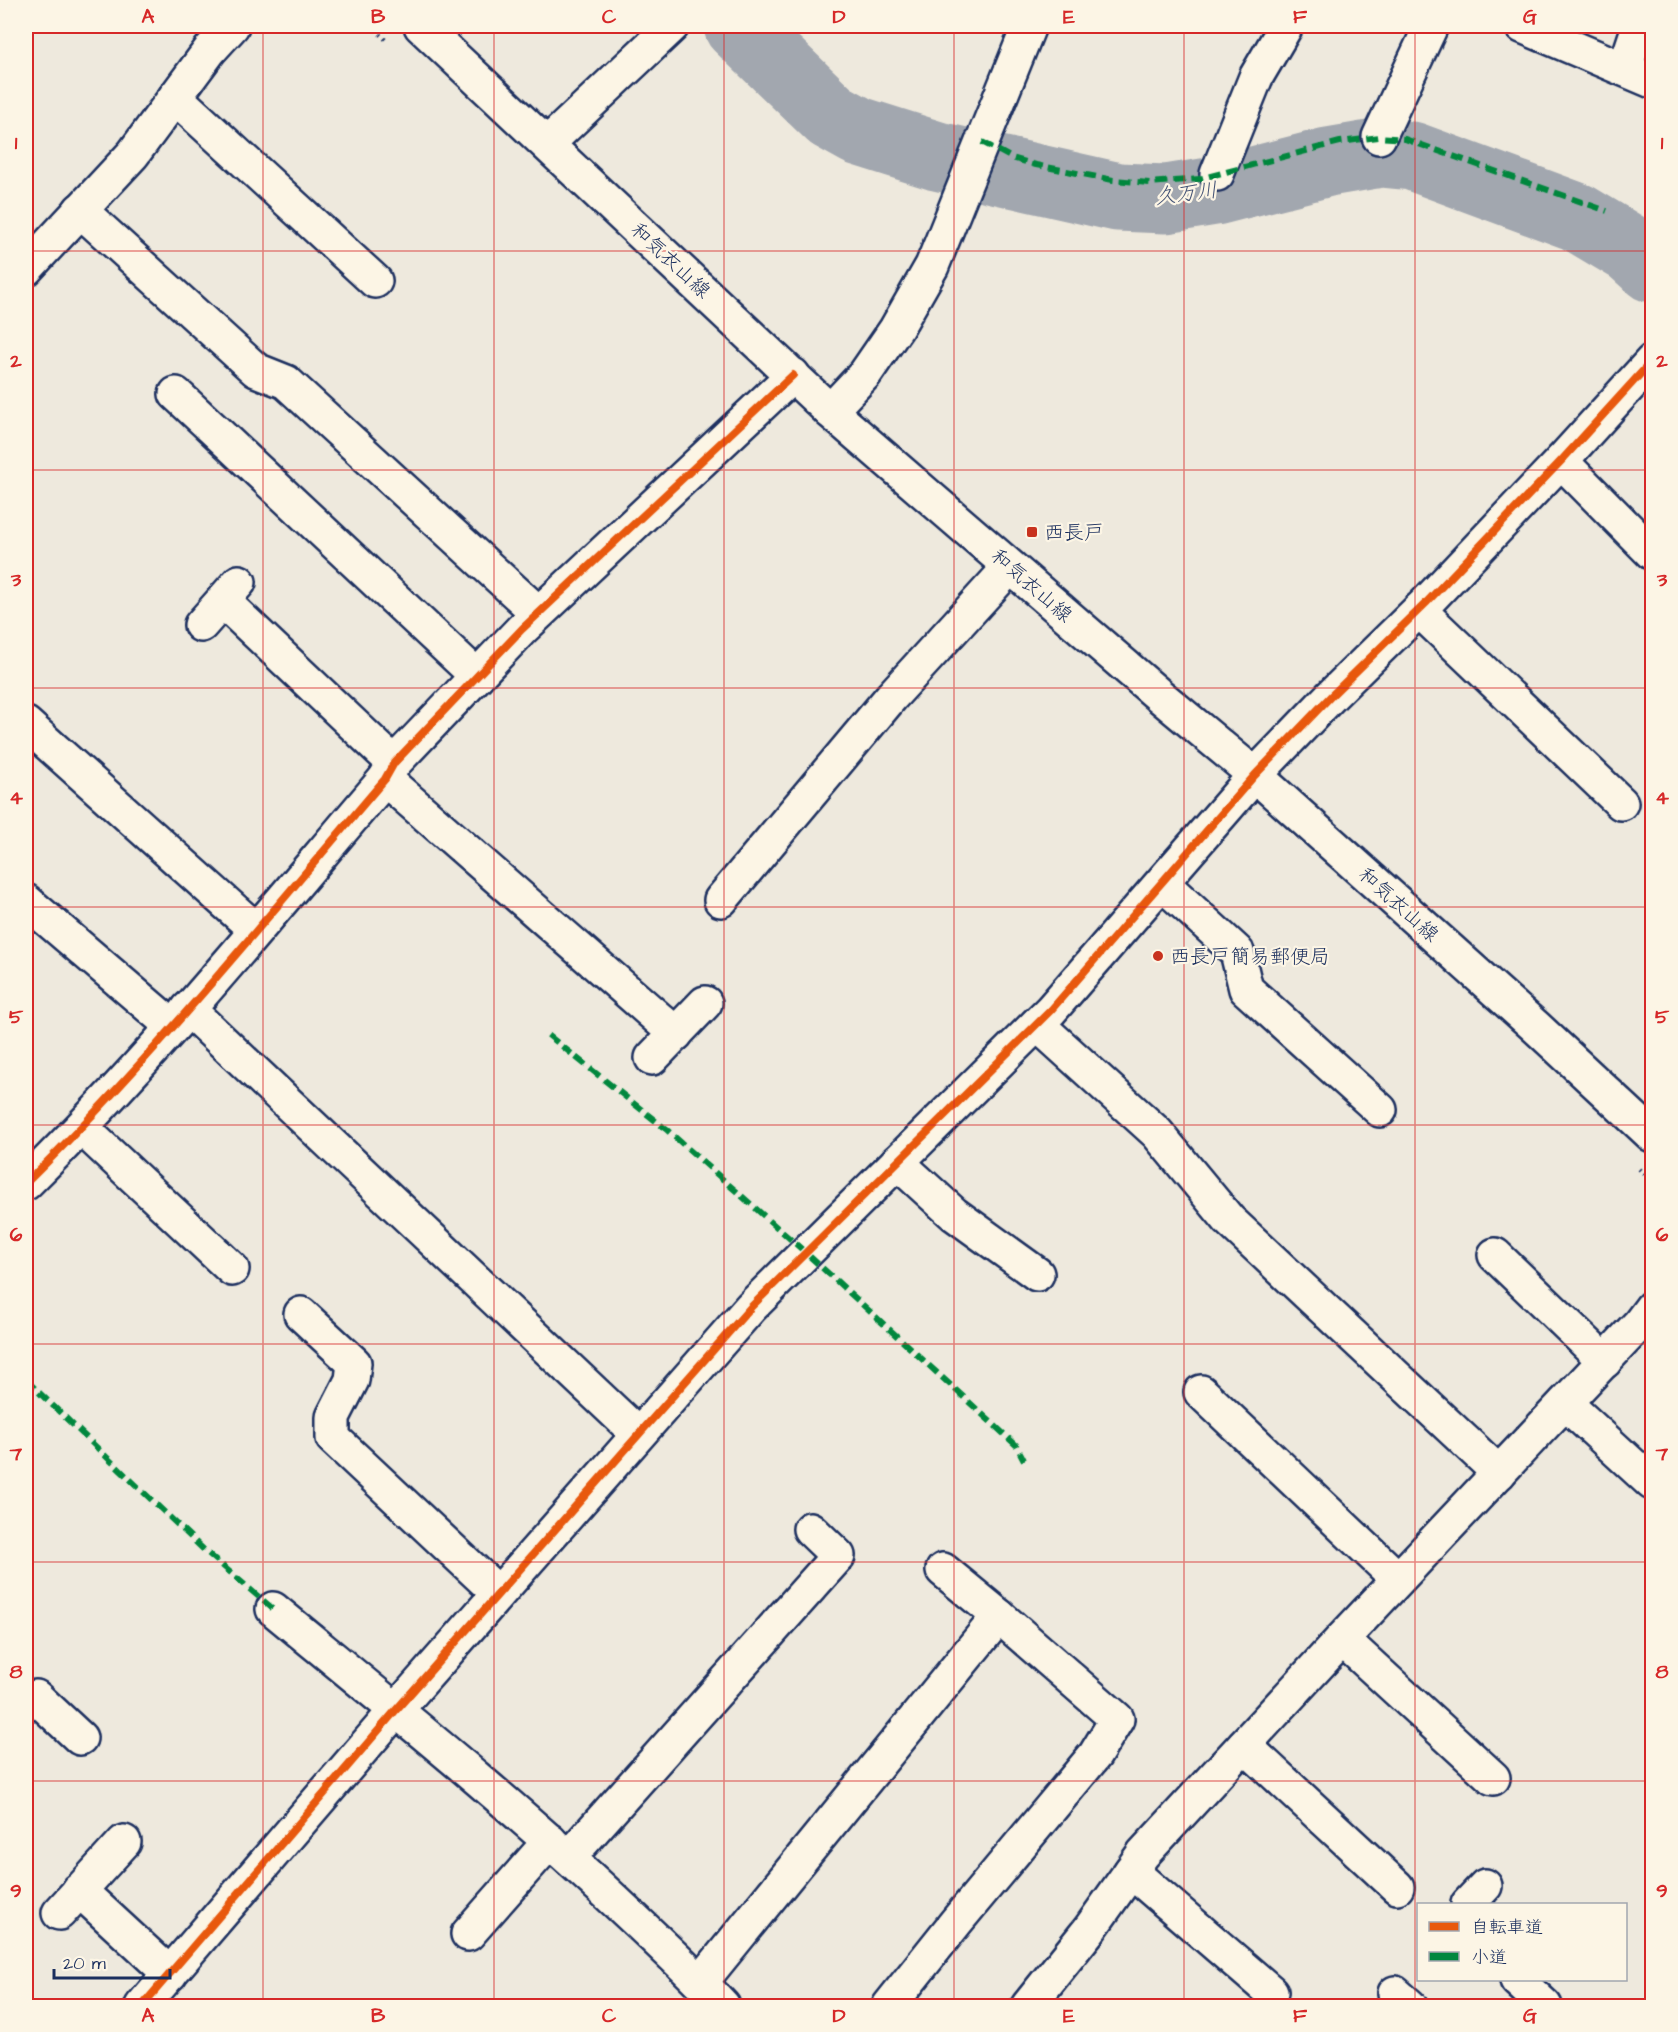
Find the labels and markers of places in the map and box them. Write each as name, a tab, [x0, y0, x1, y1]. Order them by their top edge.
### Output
place label: 西長戸	[1044, 519, 1104, 547]
marker: 西長戸	[1025, 525, 1039, 539]
place label: 西長戸簡易郵便局	[1170, 943, 1330, 971]
marker: 西長戸簡易郵便局	[1151, 949, 1165, 963]

